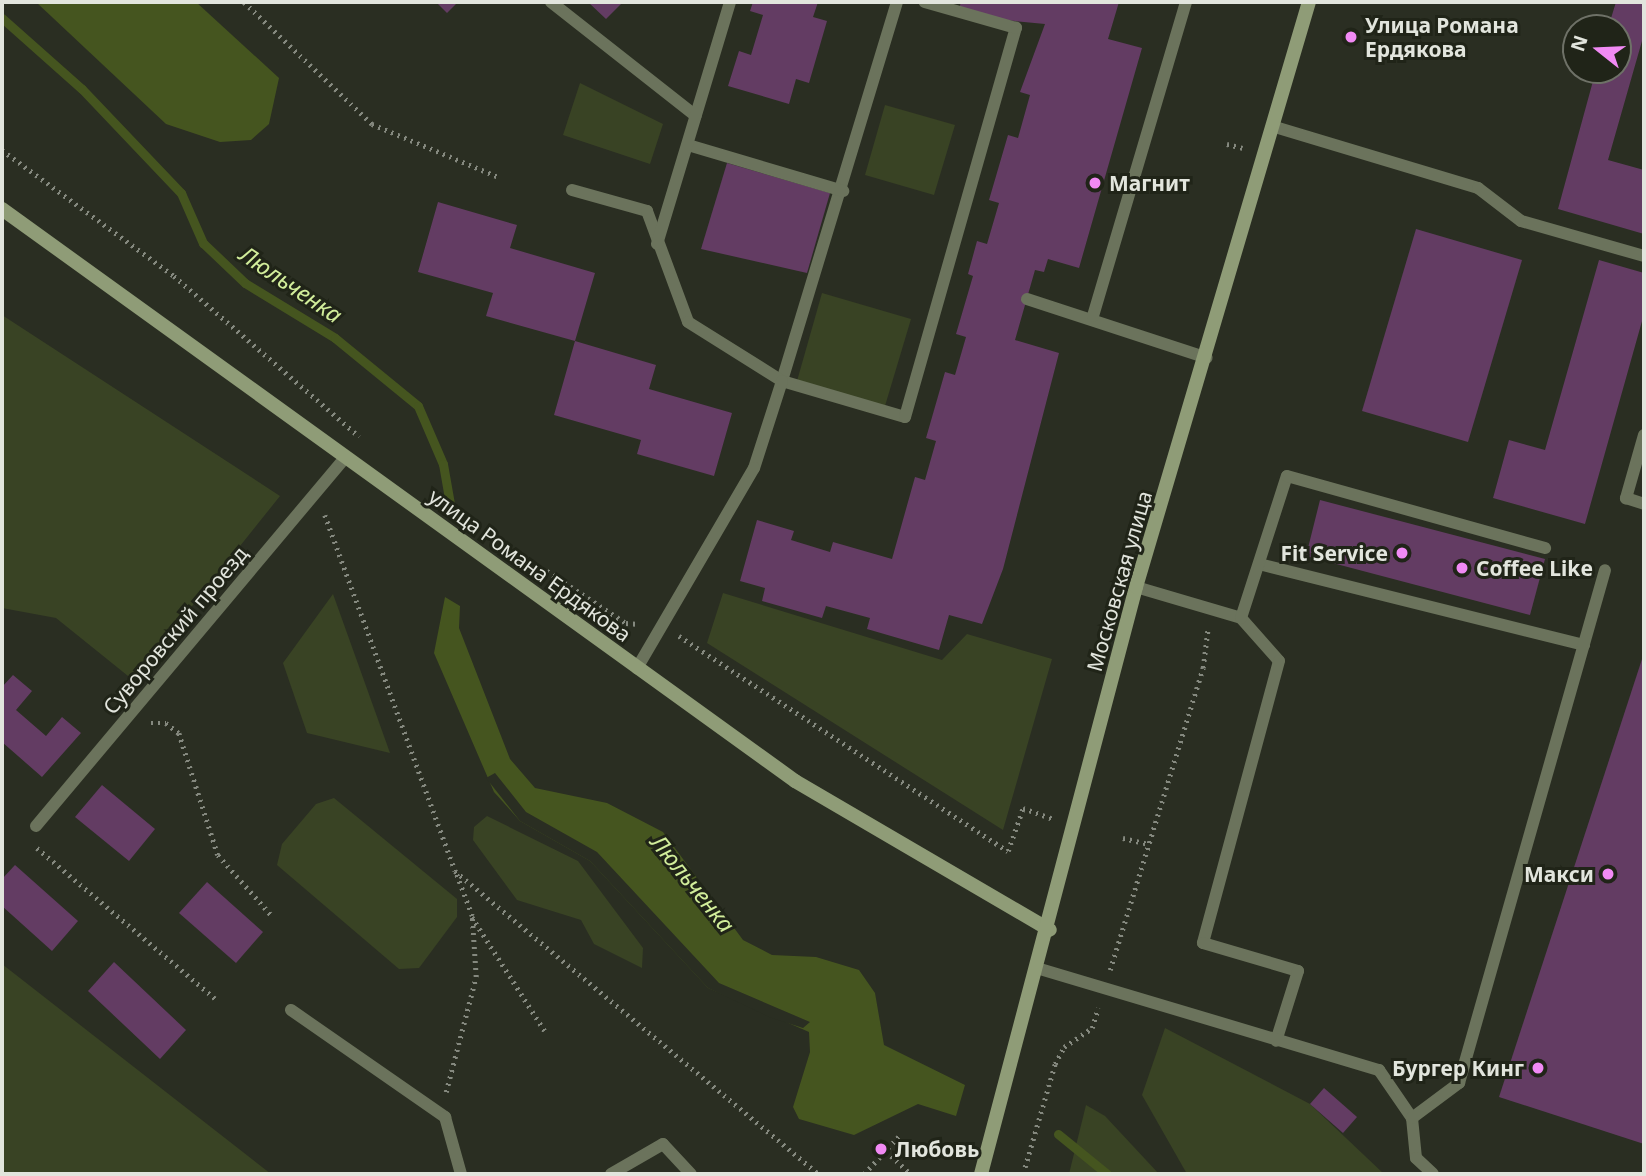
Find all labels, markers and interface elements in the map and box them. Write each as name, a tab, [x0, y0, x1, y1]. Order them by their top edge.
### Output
place label: Улица Романа Ердякова	[1365, 12, 1519, 62]
north arrow	[1562, 14, 1632, 84]
marker: Улица Романа Ердякова	[1343, 29, 1359, 45]
text: N	[1564, 32, 1594, 55]
place label: Магнит	[1109, 170, 1190, 196]
marker: Магнит	[1087, 175, 1103, 191]
water label: Люльченка	[234, 240, 348, 328]
street label: улица Романа Ердякова	[424, 483, 636, 647]
street label: Московская улица	[1081, 488, 1157, 674]
place label: Fit Service	[1280, 540, 1388, 566]
street label: Суворовский проезд	[97, 541, 253, 719]
marker: Fit Service	[1394, 545, 1410, 561]
place label: Coffee Like	[1476, 555, 1593, 581]
marker: Coffee Like	[1454, 560, 1470, 576]
water label: Люльченка	[645, 829, 741, 937]
place label: Макси	[1524, 861, 1594, 887]
marker: Макси	[1600, 866, 1616, 882]
place label: Бургер Кинг	[1392, 1055, 1524, 1081]
marker: Бургер Кинг	[1530, 1060, 1546, 1076]
place label: Любовь	[895, 1136, 979, 1162]
marker: Любовь	[873, 1141, 889, 1157]

